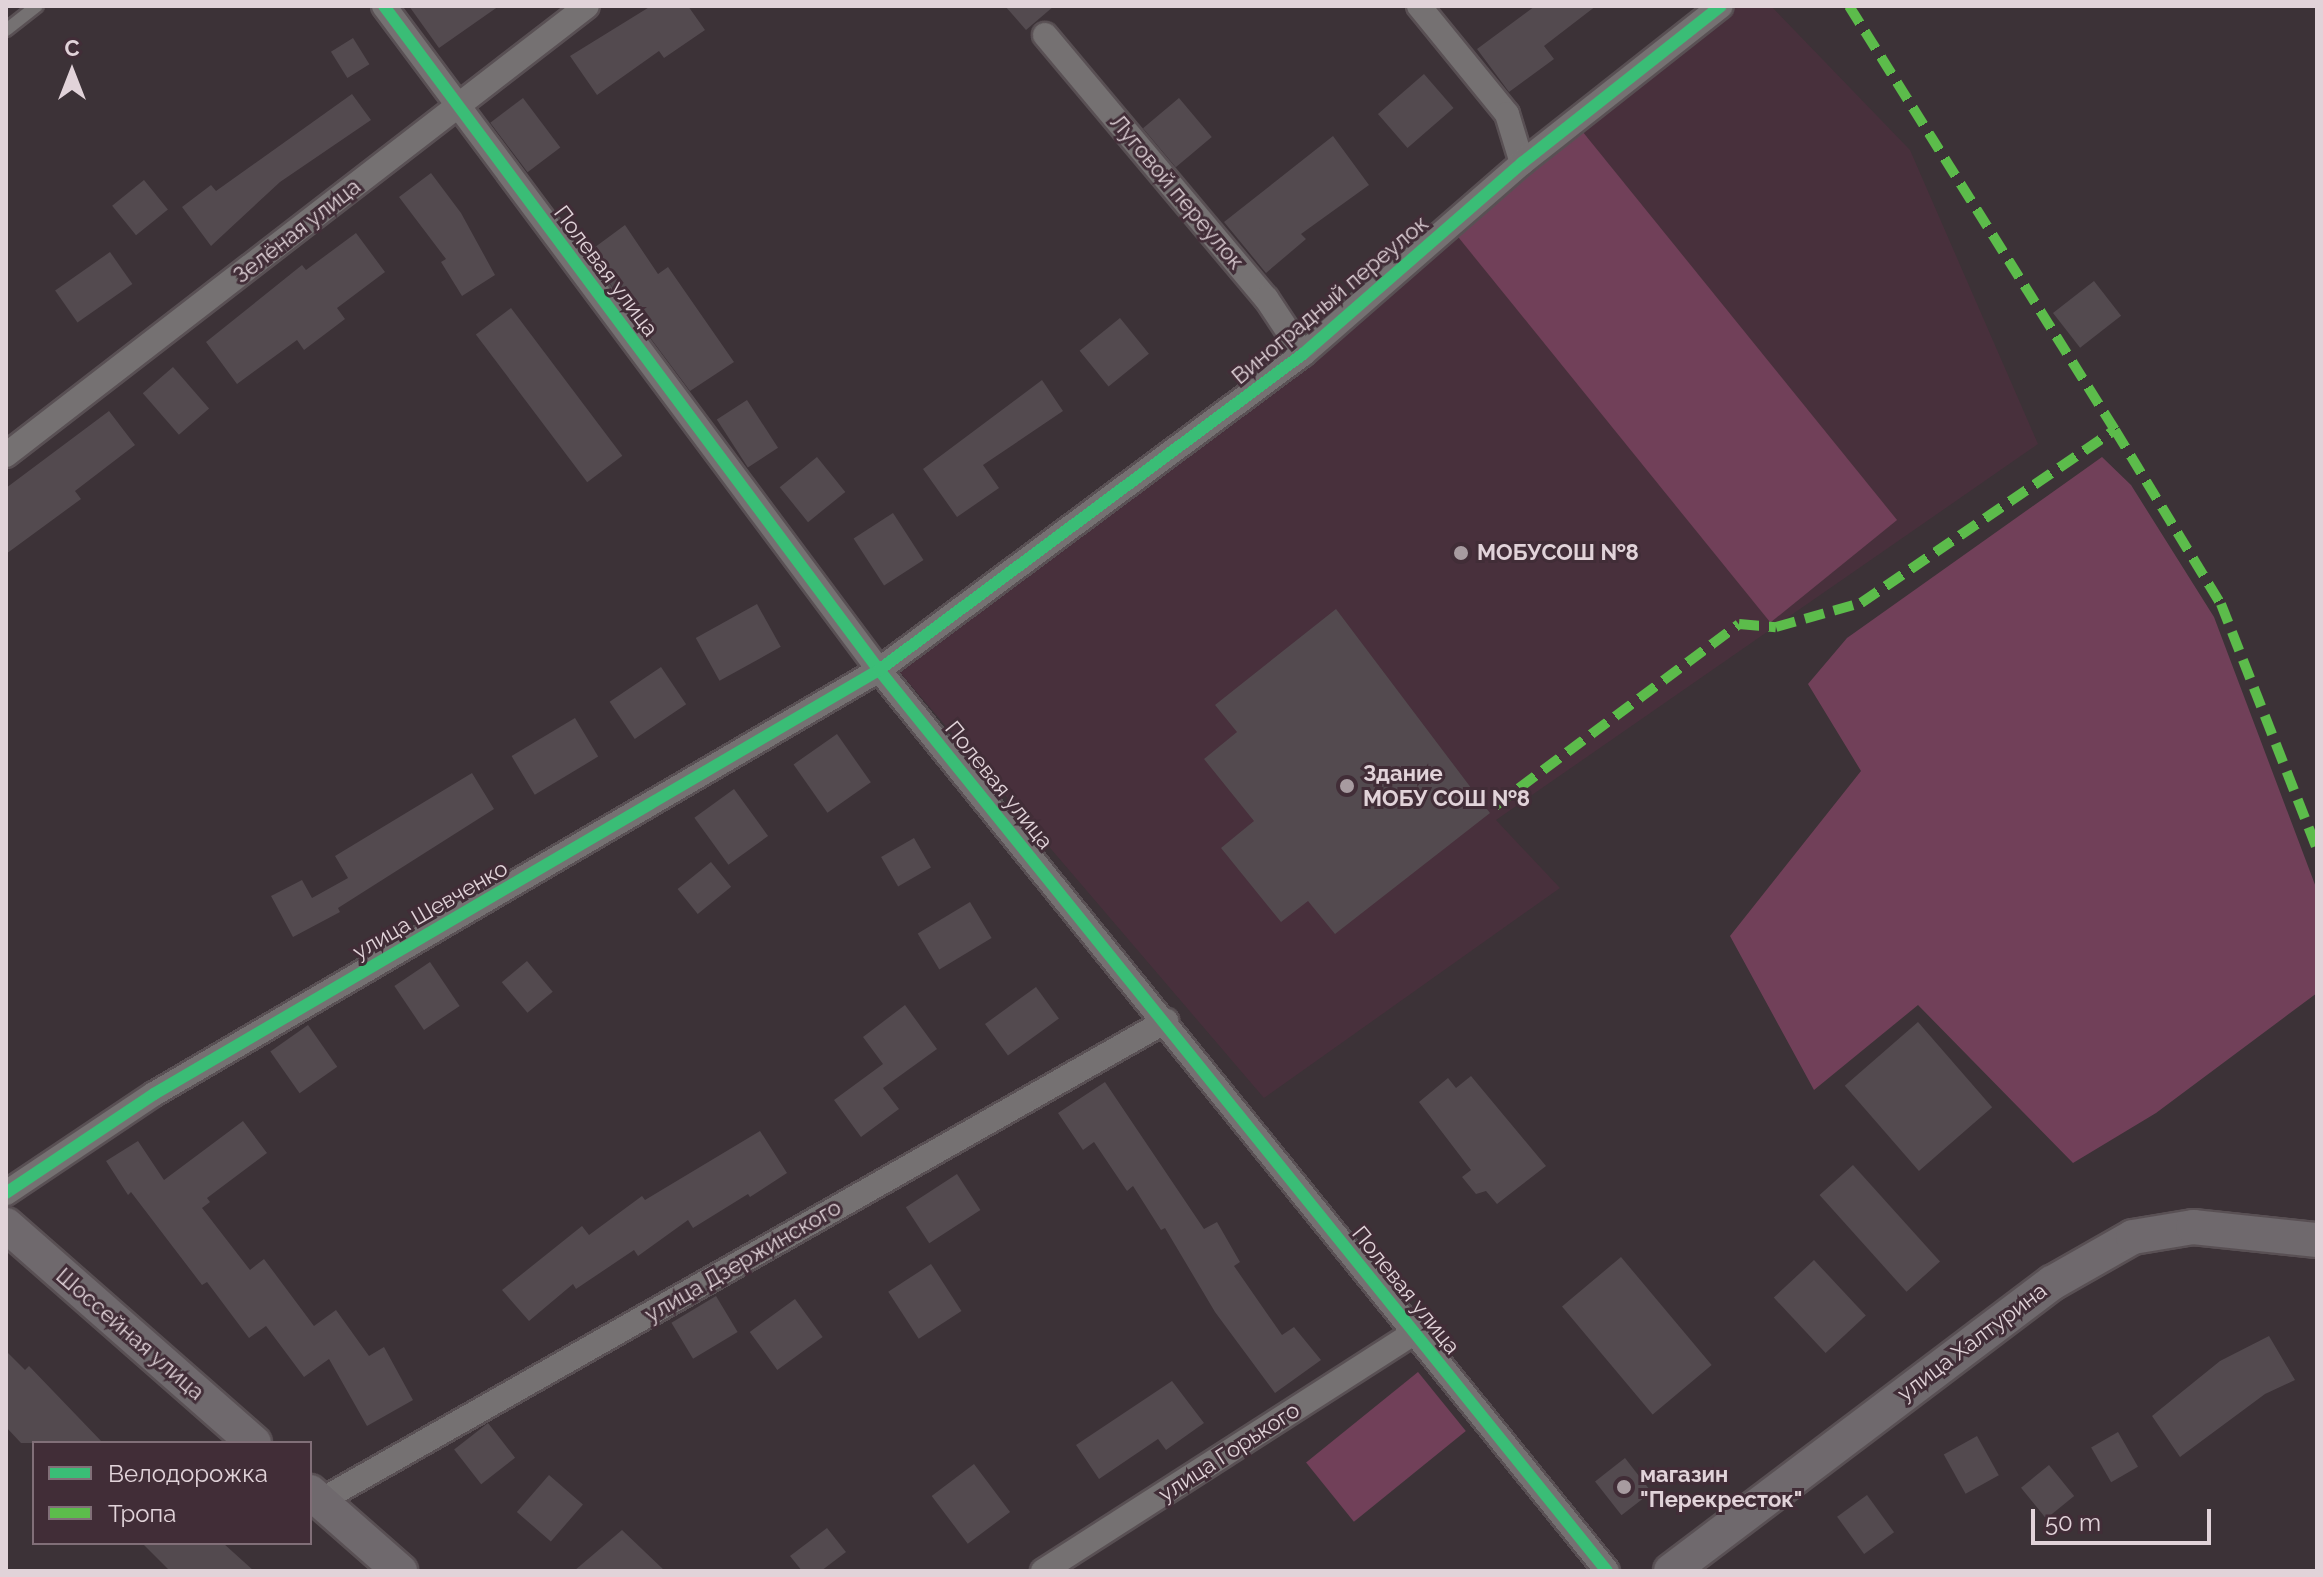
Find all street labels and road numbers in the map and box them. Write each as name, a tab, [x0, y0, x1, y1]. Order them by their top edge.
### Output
street label: Луговой переулок	[1105, 109, 1249, 275]
street label: Зелёная улица	[228, 173, 366, 289]
street label: Полевая улица	[548, 200, 664, 342]
street label: Виноградный переулок	[1227, 210, 1433, 390]
street label: Полевая улица	[939, 716, 1059, 854]
street label: улица Шевченко	[348, 855, 512, 965]
street label: улица Дзержинского	[640, 1194, 846, 1328]
street label: Полевая улица	[1346, 1221, 1466, 1359]
street label: Шоссейная улица	[50, 1262, 210, 1406]
street label: улица Халтурина	[1892, 1277, 2052, 1407]
street label: улица Горького	[1154, 1397, 1304, 1507]

